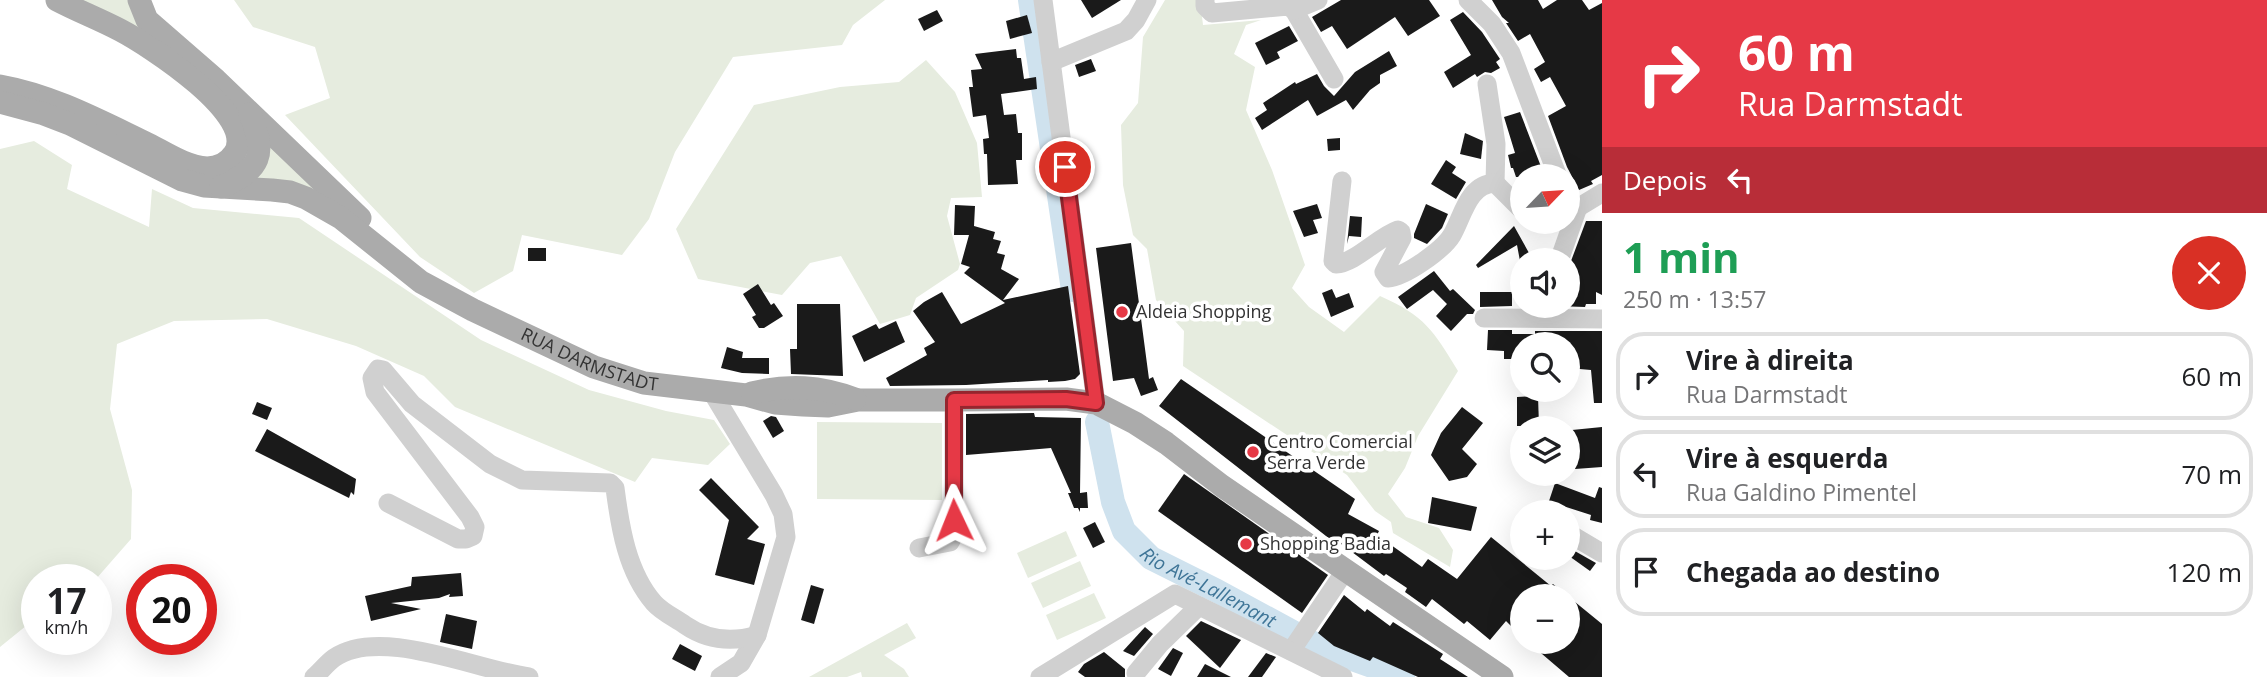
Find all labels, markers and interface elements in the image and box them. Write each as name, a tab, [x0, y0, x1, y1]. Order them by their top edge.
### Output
text: 60 m	[1738, 19, 1855, 85]
icon: right	[1623, 28, 1714, 119]
text: Rua Darmstadt	[1738, 82, 1963, 125]
pin	[1035, 137, 1095, 197]
icon: arrive	[1046, 148, 1084, 186]
icon: left	[1721, 161, 1759, 199]
text: Depois	[1623, 162, 1707, 198]
north arrow	[1510, 164, 1580, 234]
map controls	[1510, 164, 1580, 654]
text: 1 min	[1623, 228, 1740, 285]
button: close	[2172, 236, 2246, 310]
button: sound	[1510, 248, 1580, 318]
text: 250 m · 13:57	[1623, 283, 1766, 315]
place label: Aldeia Shopping	[1136, 299, 1272, 323]
marker: Aldeia Shopping	[1114, 304, 1130, 320]
street label: RUA DARMSTADT	[517, 321, 660, 396]
button: search	[1510, 332, 1580, 402]
text: Vire à direita	[1686, 342, 1854, 378]
icon: right	[1627, 357, 1665, 395]
text: 60 m	[2181, 358, 2242, 394]
text: Rua Darmstadt	[1686, 378, 1847, 410]
button: layers	[1510, 416, 1580, 486]
place label: Centro Comercial Serra Verde	[1267, 429, 1413, 474]
text: Vire à esquerda	[1686, 440, 1888, 476]
marker: Centro Comercial Serra Verde	[1245, 444, 1261, 460]
icon: left	[1627, 455, 1665, 493]
text: 70 m	[2181, 456, 2242, 492]
text: Rua Galdino Pimentel	[1686, 476, 1917, 508]
position arrow	[917, 483, 991, 557]
button: +	[1510, 500, 1580, 570]
place label: Shopping Badia	[1260, 531, 1391, 555]
marker: Shopping Badia	[1238, 536, 1254, 552]
water label: Rio Avé‐Lallemant	[1134, 541, 1281, 634]
icon: arrive	[1627, 553, 1665, 591]
text: Chegada ao destino	[1686, 554, 1940, 590]
text: 120 m	[2167, 554, 2242, 590]
speed limit sign: 20	[126, 564, 217, 655]
text: 17	[46, 577, 87, 624]
button: −	[1510, 584, 1580, 654]
text: km/h	[45, 615, 88, 639]

